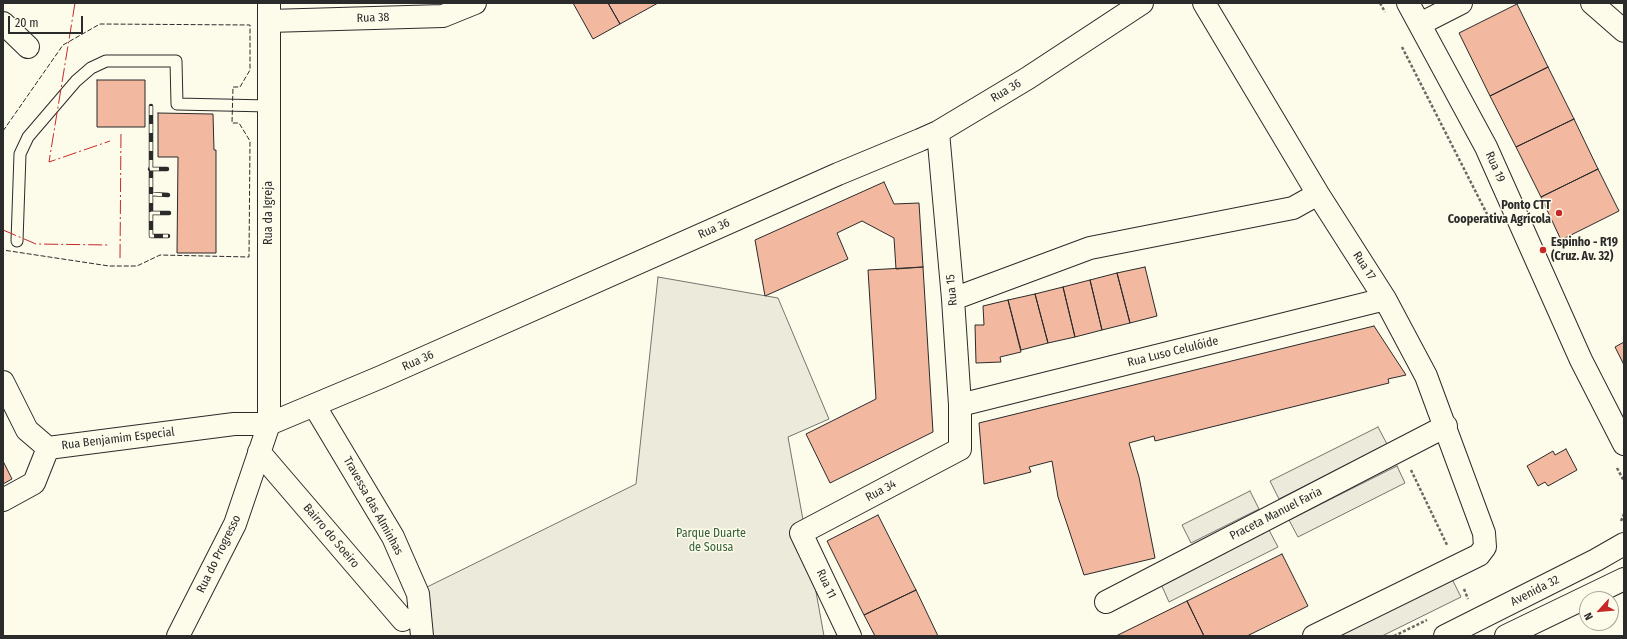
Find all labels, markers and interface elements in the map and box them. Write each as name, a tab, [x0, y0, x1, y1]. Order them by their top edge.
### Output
scale bar	[10, 8, 85, 34]
street label: Rua 38	[356, 10, 390, 26]
text: 20 m	[15, 16, 39, 30]
street label: Rua 36	[988, 76, 1024, 106]
street label: Rua 19	[1482, 149, 1508, 185]
street label: Rua da Igreja	[262, 181, 276, 245]
place label: Ponto CTT Cooperativa Agrícola	[1448, 199, 1551, 227]
marker: Ponto CTT Cooperativa Agrícola	[1554, 208, 1564, 218]
street label: Rua 36	[696, 216, 732, 242]
place label: Espinho - R19 (Cruz. Av. 32)	[1551, 236, 1618, 264]
marker: Espinho - R19 (Cruz. Av. 32)	[1538, 245, 1548, 255]
street label: Rua 17	[1350, 249, 1378, 283]
street label: Rua 15	[943, 274, 961, 306]
street label: Rua Luso Celulóide	[1126, 334, 1220, 370]
street label: Rua 36	[400, 348, 436, 374]
street label: Rua Benjamim Especial	[61, 425, 175, 453]
street label: Travessa das Alminhas	[340, 454, 406, 558]
street label: Rua 34	[863, 477, 899, 505]
street label: Praceta Manuel Faria	[1227, 485, 1325, 543]
street label: Bairro do Soeiro	[300, 501, 362, 571]
street label: Rua do Progresso	[194, 513, 244, 595]
park label: Parque Duarte de Sousa	[676, 527, 746, 555]
street label: Rua 11	[813, 567, 839, 601]
street label: Avenida 32	[1508, 573, 1562, 609]
north arrow	[1579, 591, 1619, 631]
text: N	[1581, 610, 1596, 622]

